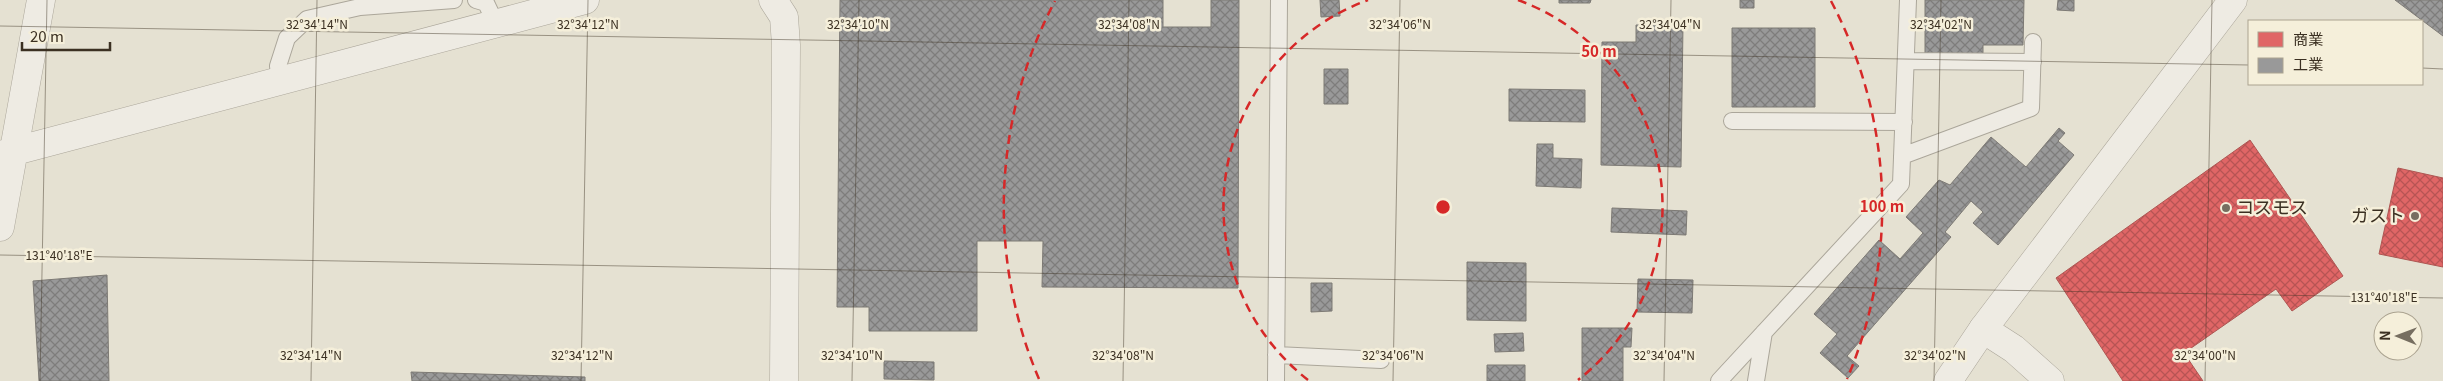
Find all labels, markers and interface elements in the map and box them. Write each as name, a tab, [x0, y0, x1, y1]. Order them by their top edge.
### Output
text: 32°34'14"N	[286, 15, 348, 32]
text: 32°34'12"N	[557, 15, 619, 32]
text: 32°34'10"N	[827, 15, 889, 32]
text: 32°34'08"N	[1098, 15, 1160, 32]
text: 32°34'06"N	[1369, 15, 1431, 32]
text: 32°34'04"N	[1639, 15, 1701, 32]
text: 32°34'02"N	[1910, 15, 1972, 32]
scale bar	[22, 20, 110, 52]
legend	[2248, 20, 2423, 85]
text: 20 m	[30, 25, 64, 46]
text: 商業	[2293, 28, 2323, 49]
text: 50 m	[1581, 40, 1617, 61]
text: 工業	[2293, 53, 2323, 74]
place label: コスモス	[2236, 193, 2308, 219]
text: 100 m	[1860, 195, 1904, 216]
centre of rings	[1434, 198, 1452, 216]
place label: ガスト	[2351, 201, 2405, 227]
marker: コスモス	[2220, 202, 2232, 214]
marker: ガスト	[2409, 210, 2421, 222]
text: 131°40'18"E	[25, 246, 93, 263]
text: 131°40'18"E	[2350, 288, 2418, 305]
north arrow	[2373, 311, 2423, 361]
text: N	[2374, 330, 2394, 341]
text: 32°34'14"N	[280, 346, 342, 363]
text: 32°34'12"N	[551, 346, 613, 363]
text: 32°34'10"N	[821, 346, 883, 363]
text: 32°34'08"N	[1092, 346, 1154, 363]
text: 32°34'06"N	[1362, 346, 1424, 363]
text: 32°34'04"N	[1633, 346, 1695, 363]
text: 32°34'02"N	[1904, 346, 1966, 363]
text: 32°34'00"N	[2174, 346, 2236, 363]

